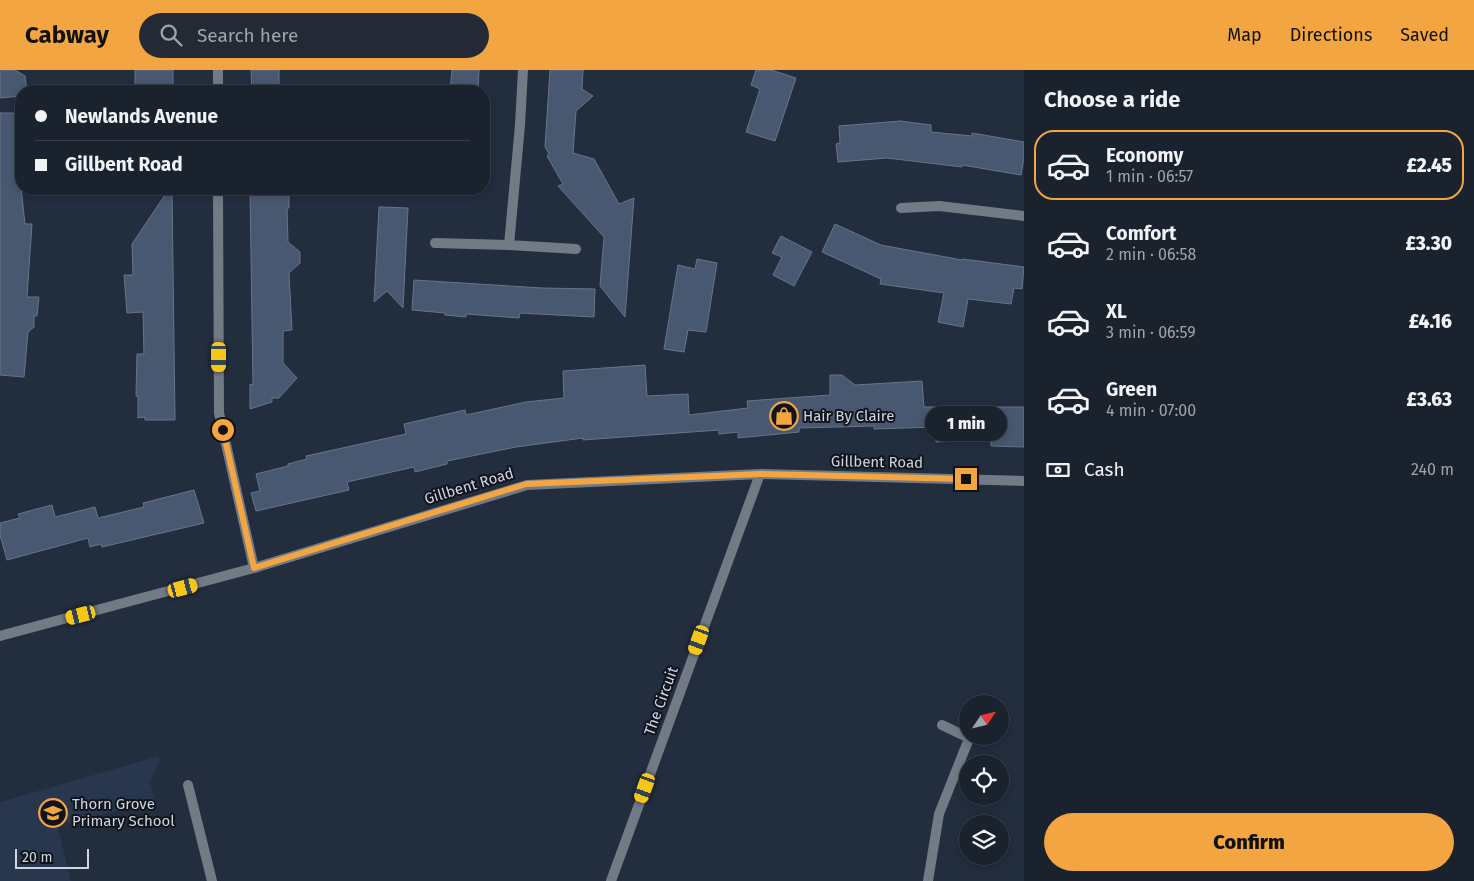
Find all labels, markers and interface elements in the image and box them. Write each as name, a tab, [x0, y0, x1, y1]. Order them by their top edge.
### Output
search box	[139, 13, 489, 58]
text: Cabway	[25, 21, 109, 49]
icon: search	[157, 21, 185, 49]
text: Search here	[197, 24, 298, 47]
text: Map	[1227, 24, 1262, 46]
text: Directions	[1290, 24, 1372, 46]
text: Saved	[1400, 24, 1449, 46]
text: Choose a ride	[1044, 86, 1180, 113]
text: Newlands Avenue	[65, 105, 218, 128]
icon: car	[1046, 143, 1091, 188]
text: Economy	[1106, 144, 1183, 167]
text: Gillbent Road	[65, 153, 183, 176]
text: £2.45	[1406, 154, 1452, 177]
text: 1 min · 06:57	[1106, 167, 1193, 186]
icon: car	[1046, 221, 1091, 266]
text: Comfort	[1106, 222, 1176, 245]
text: £3.30	[1405, 232, 1452, 255]
text: 2 min · 06:58	[1106, 245, 1196, 264]
icon: car	[1046, 299, 1091, 344]
text: XL	[1106, 300, 1127, 323]
text: £4.16	[1409, 310, 1452, 333]
text: 3 min · 06:59	[1106, 323, 1196, 342]
car	[211, 342, 226, 372]
icon: car	[1046, 377, 1091, 422]
text: Green	[1106, 378, 1157, 401]
text: £3.63	[1407, 388, 1452, 411]
shop icon: Hair By Claire	[769, 401, 799, 431]
text: 4 min · 07:00	[1106, 401, 1196, 420]
callout: 1 min	[925, 406, 1007, 442]
place label: Hair By Claire	[803, 407, 894, 425]
text: 1 min	[947, 414, 985, 433]
route start	[212, 419, 234, 441]
street label: Gillbent Road	[831, 452, 923, 472]
icon: cash	[1044, 456, 1072, 484]
text: Cash	[1084, 458, 1125, 481]
text: 240 m	[1411, 460, 1454, 479]
street label: Gillbent Road	[422, 464, 516, 508]
route end	[955, 468, 977, 490]
car	[166, 577, 199, 599]
car	[64, 604, 97, 626]
car	[686, 623, 711, 657]
street label: The Circuit	[640, 664, 682, 738]
north arrow	[959, 695, 1009, 745]
map controls	[959, 695, 1009, 865]
button: locate	[959, 755, 1009, 805]
car	[632, 771, 657, 805]
place label: Thorn Grove Primary School	[72, 795, 175, 830]
school or university icon: Thorn Grove Primary School	[38, 798, 68, 828]
button: Confirm	[1044, 813, 1454, 871]
button: layers	[959, 815, 1009, 865]
scale bar	[15, 846, 89, 869]
text: 20 m	[22, 849, 52, 866]

